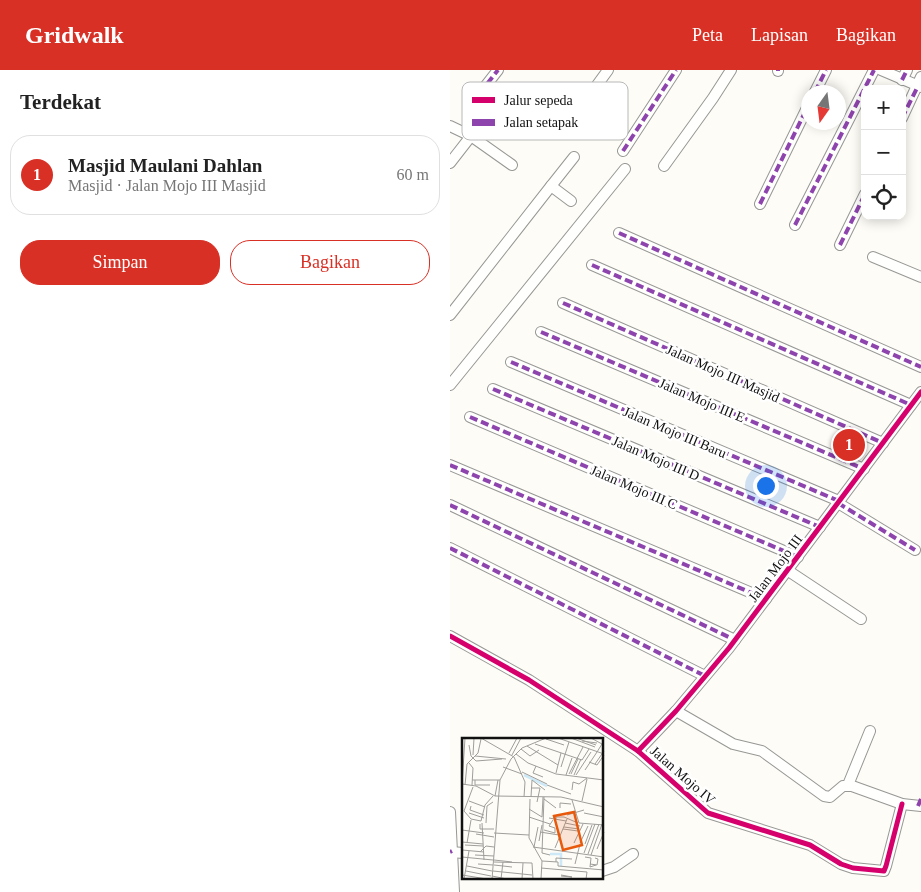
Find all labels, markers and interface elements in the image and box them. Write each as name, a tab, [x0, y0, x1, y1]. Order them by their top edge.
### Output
text: Gridwalk	[25, 22, 124, 48]
text: Peta	[692, 25, 723, 45]
text: Lapisan	[751, 25, 808, 45]
text: Bagikan	[836, 25, 896, 45]
legend	[462, 82, 628, 140]
north arrow	[801, 85, 846, 130]
map controls	[861, 85, 906, 220]
button: +	[861, 85, 906, 130]
text: Terdekat	[20, 90, 101, 114]
text: Jalur sepeda	[504, 93, 574, 108]
text: Jalan setapak	[504, 115, 578, 130]
button: −	[861, 130, 906, 175]
text: Masjid Maulani Dahlan	[68, 155, 262, 176]
text: 1	[33, 166, 41, 183]
text: 60 m	[397, 166, 429, 183]
button: locate	[861, 175, 906, 220]
text: Masjid · Jalan Mojo III Masjid	[68, 177, 266, 194]
button: Simpan	[20, 240, 220, 285]
button: Bagikan	[230, 240, 430, 285]
street label: Jalan Mojo III Masjid	[664, 342, 782, 405]
street label: Jalan Mojo III E	[656, 376, 747, 425]
street label: Jalan Mojo III Baru	[621, 404, 729, 461]
pin: 1	[833, 426, 865, 464]
street label: Jalan Mojo III D	[610, 433, 702, 484]
street label: Jalan Mojo III C	[588, 462, 680, 513]
your location	[753, 473, 779, 499]
street label: Jalan Mojo III	[745, 532, 806, 605]
inset map	[462, 738, 604, 880]
street label: Jalan Mojo IV	[647, 743, 718, 808]

